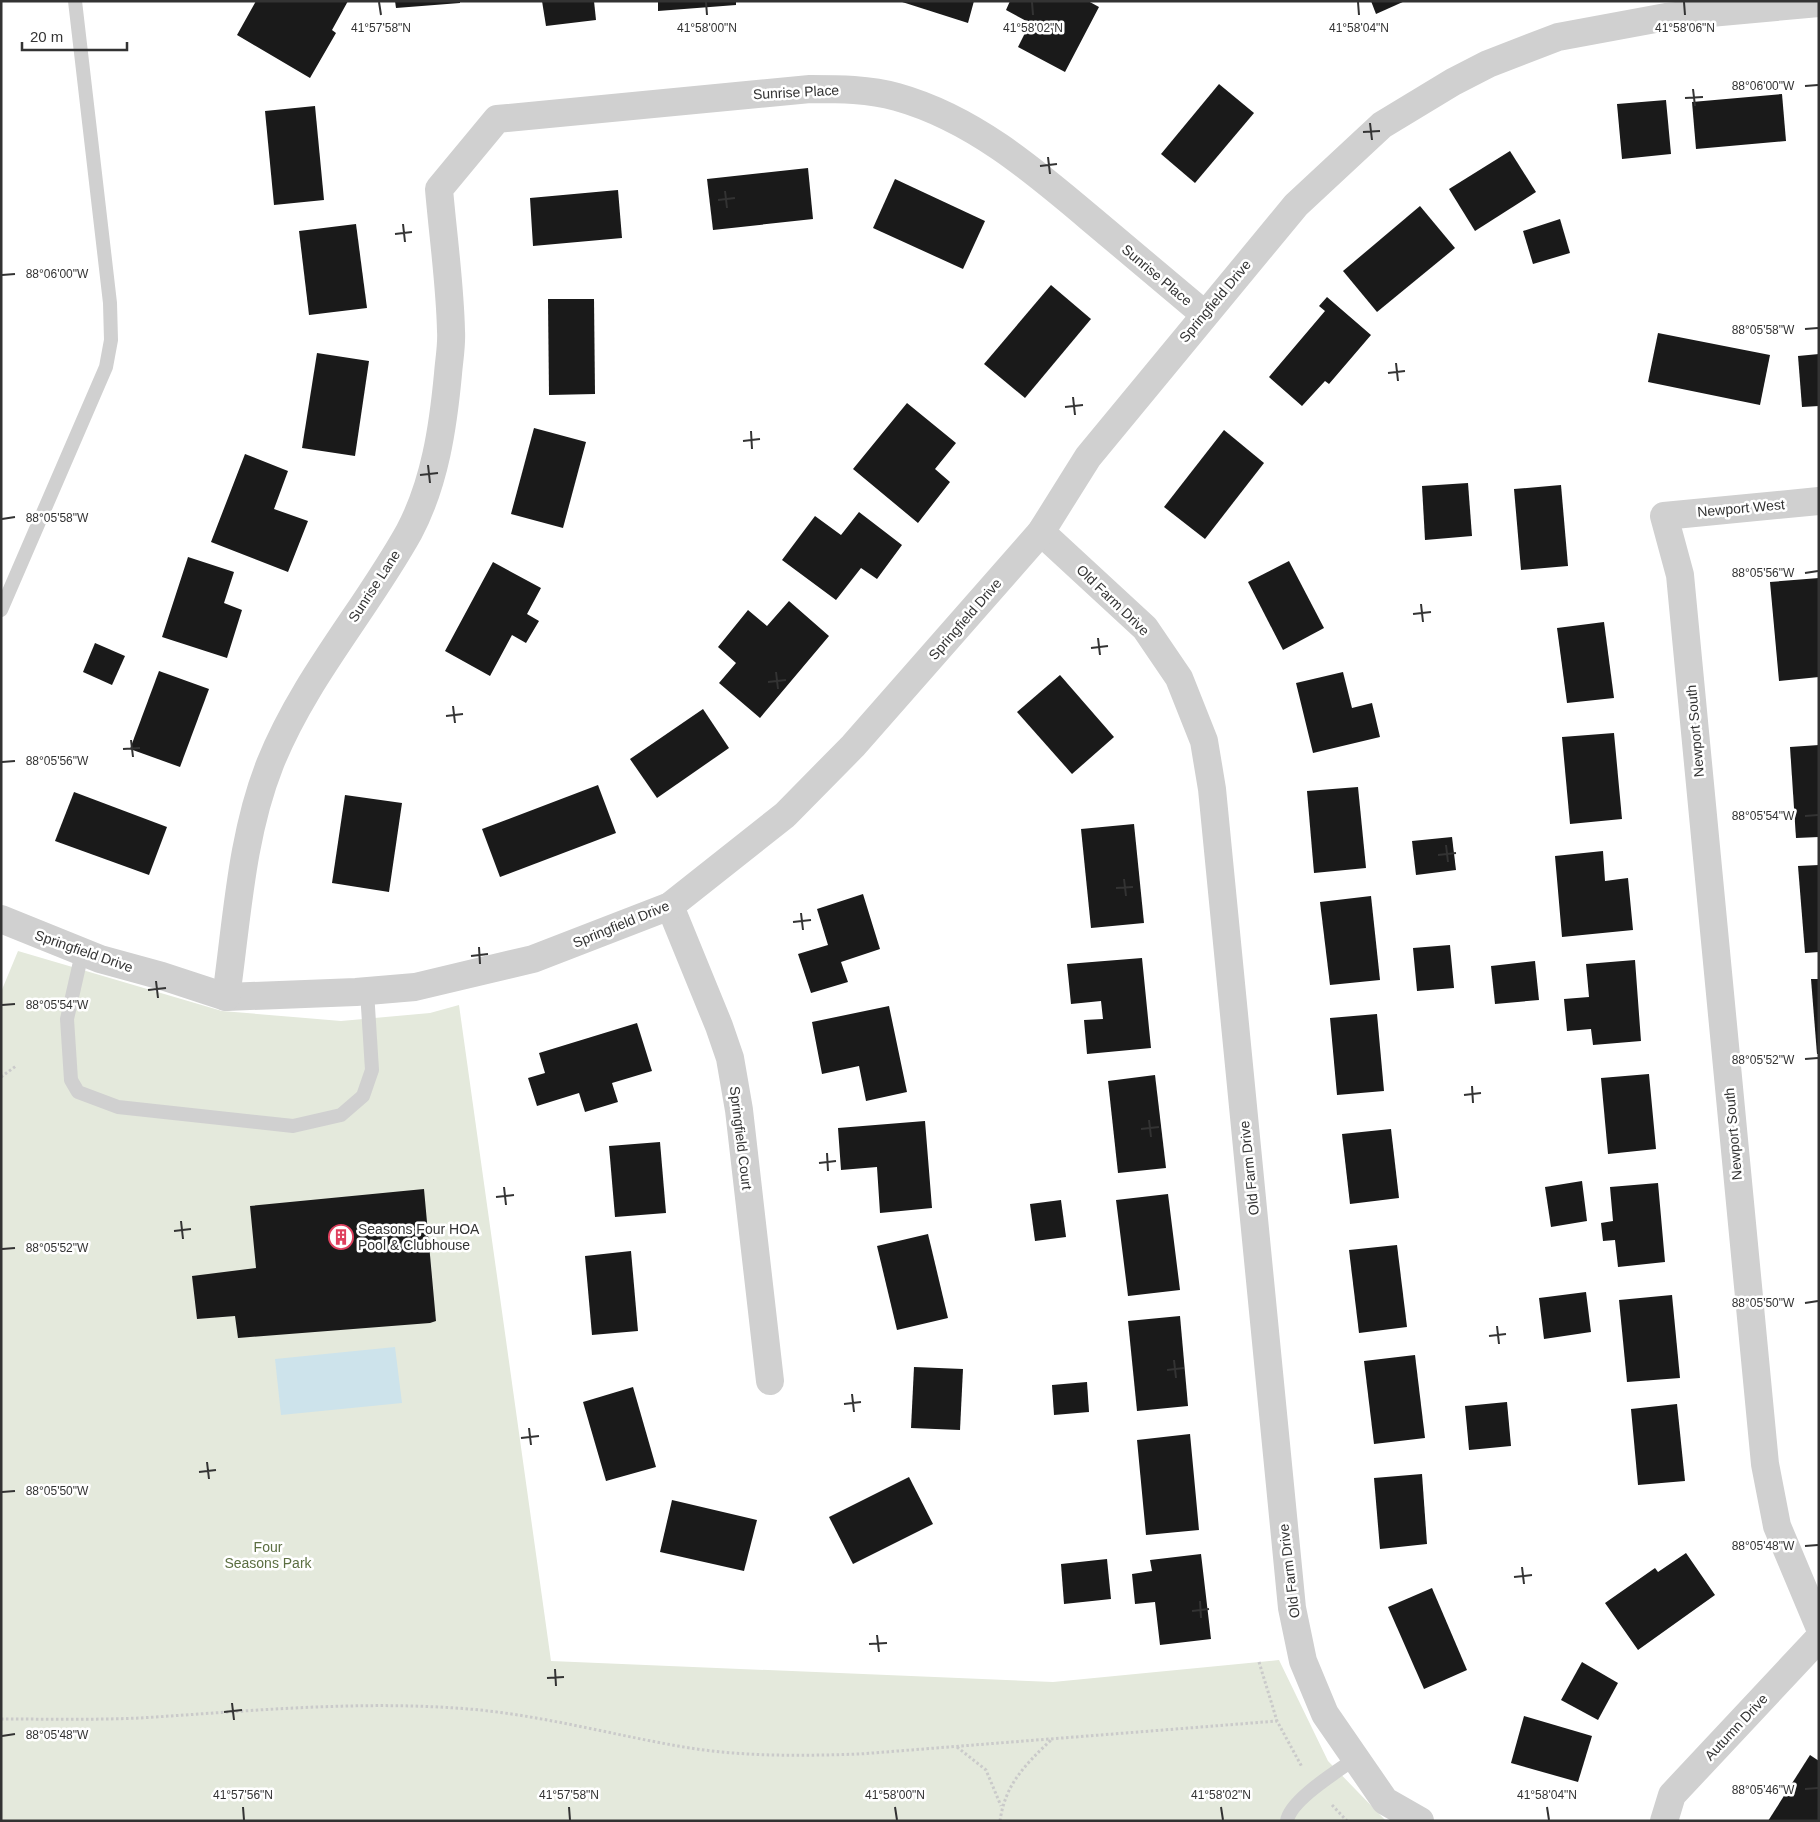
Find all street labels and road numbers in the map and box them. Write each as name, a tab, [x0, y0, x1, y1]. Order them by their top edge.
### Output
street label: Sunrise Place	[752, 82, 840, 102]
street label: Sunrise Place	[1119, 241, 1195, 309]
street label: Springfield Drive	[1176, 256, 1254, 345]
street label: Newport West	[1697, 496, 1785, 520]
street label: Sunrise Lane	[345, 547, 403, 625]
street label: Old Farm Drive	[1073, 561, 1153, 639]
street label: Springfield Drive	[925, 575, 1005, 663]
street label: Newport South	[1683, 684, 1707, 778]
street label: Springfield Drive	[570, 897, 672, 951]
street label: Springfield Drive	[33, 927, 135, 975]
street label: Springfield Court	[727, 1085, 755, 1191]
street label: Newport South	[1721, 1087, 1745, 1181]
street label: Old Farm Drive	[1236, 1120, 1262, 1216]
street label: Old Farm Drive	[1275, 1523, 1303, 1619]
street label: Autumn Drive	[1701, 1690, 1771, 1763]

